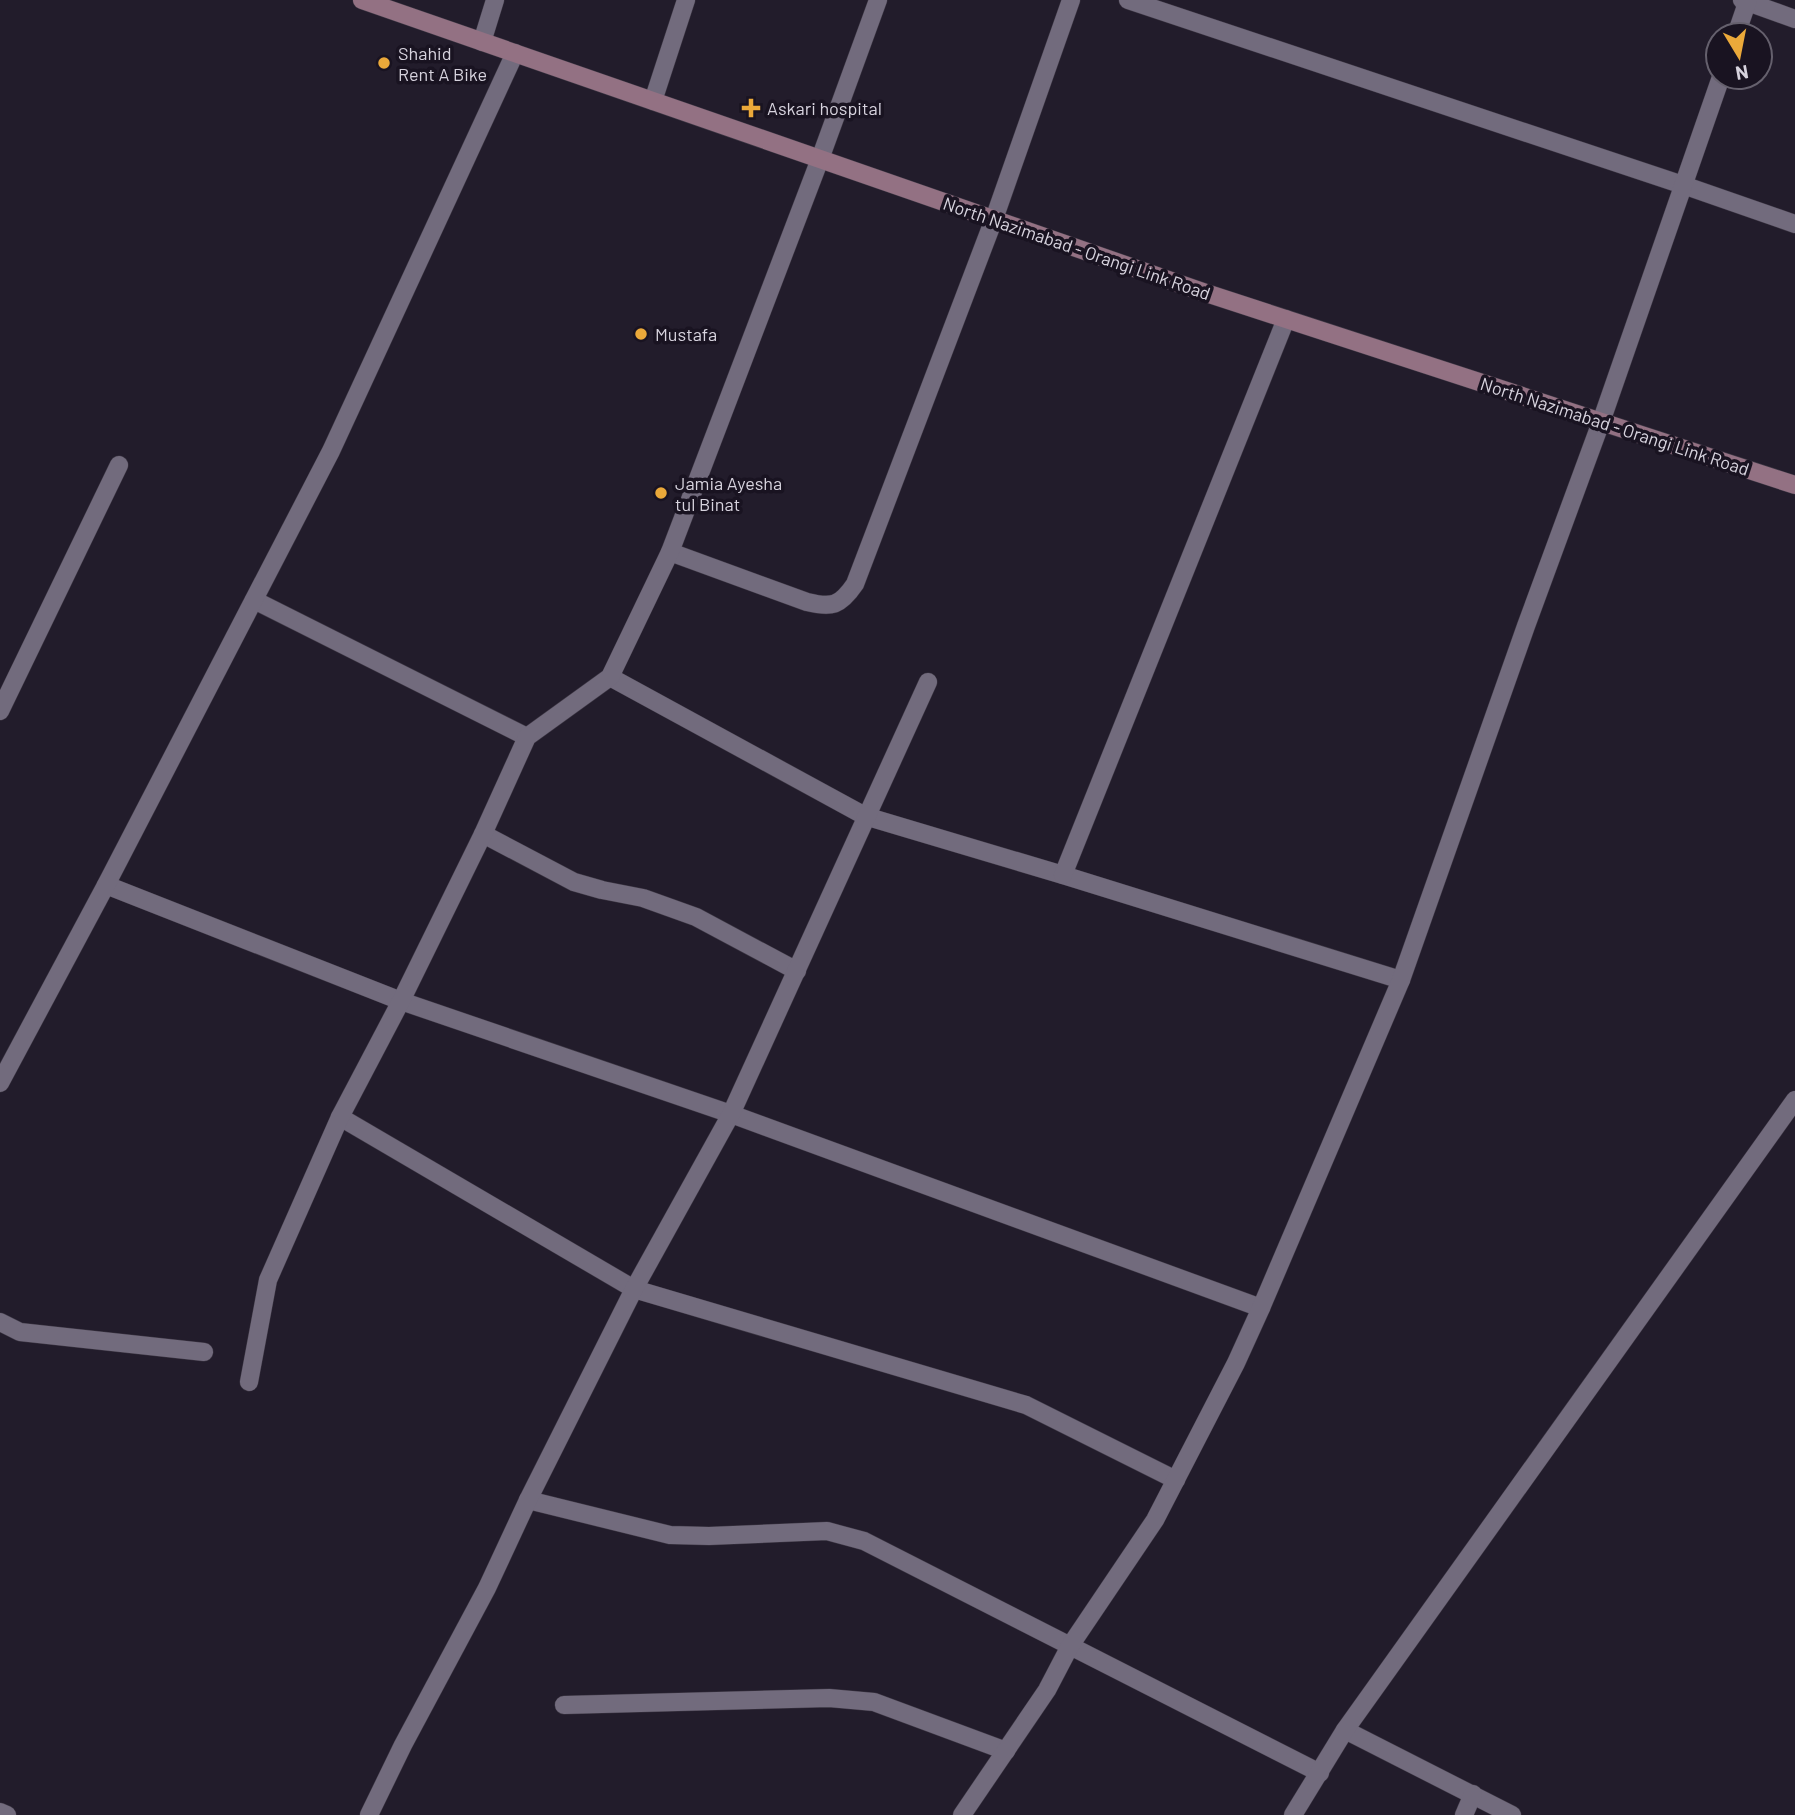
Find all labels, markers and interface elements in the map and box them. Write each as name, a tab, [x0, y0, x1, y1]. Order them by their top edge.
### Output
north arrow	[1704, 21, 1774, 91]
place label: Shahid Rent A Bike	[398, 42, 487, 85]
marker: Shahid Rent A Bike	[376, 55, 392, 71]
text: N	[1734, 61, 1750, 86]
place label: Askari hospital	[767, 97, 882, 119]
marker: Askari hospital	[741, 98, 761, 118]
street label: North Nazimabad - Orangi Link Road	[940, 192, 1214, 304]
place label: Mustafa	[655, 323, 717, 345]
marker: Mustafa	[633, 326, 649, 342]
street label: North Nazimabad - Orangi Link Road	[1478, 372, 1752, 480]
place label: Jamia Ayesha tul Binat	[675, 472, 782, 515]
marker: Jamia Ayesha tul Binat	[653, 485, 669, 501]

